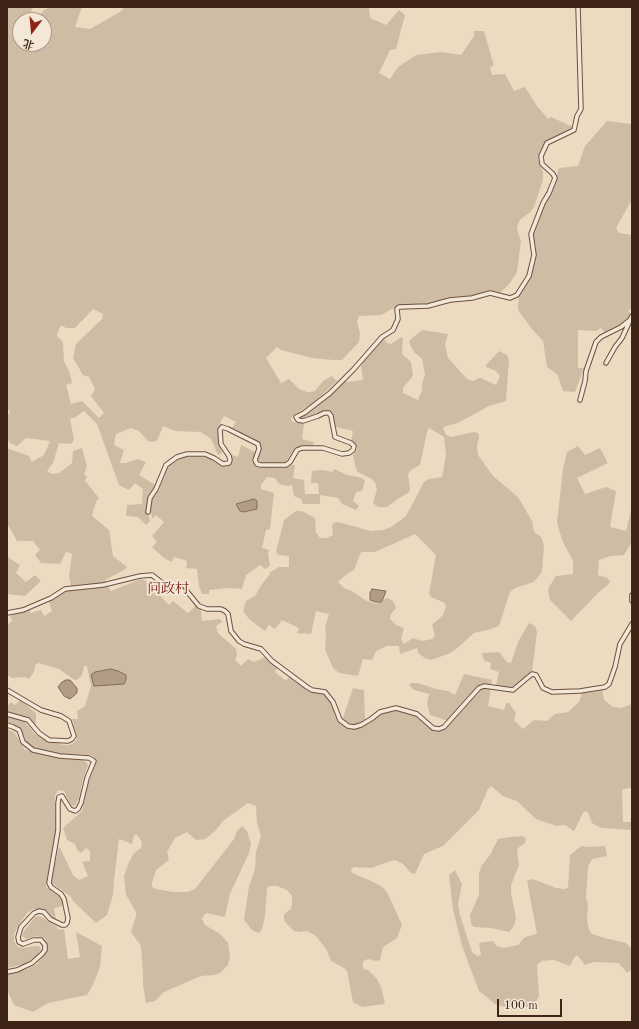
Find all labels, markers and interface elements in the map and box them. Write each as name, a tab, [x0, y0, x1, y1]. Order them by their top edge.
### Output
north arrow	[12, 12, 52, 52]
text: 北	[22, 36, 36, 50]
district label: 问政村	[147, 581, 189, 597]
scale bar	[499, 991, 564, 1017]
text: 100 m	[504, 1000, 538, 1012]

